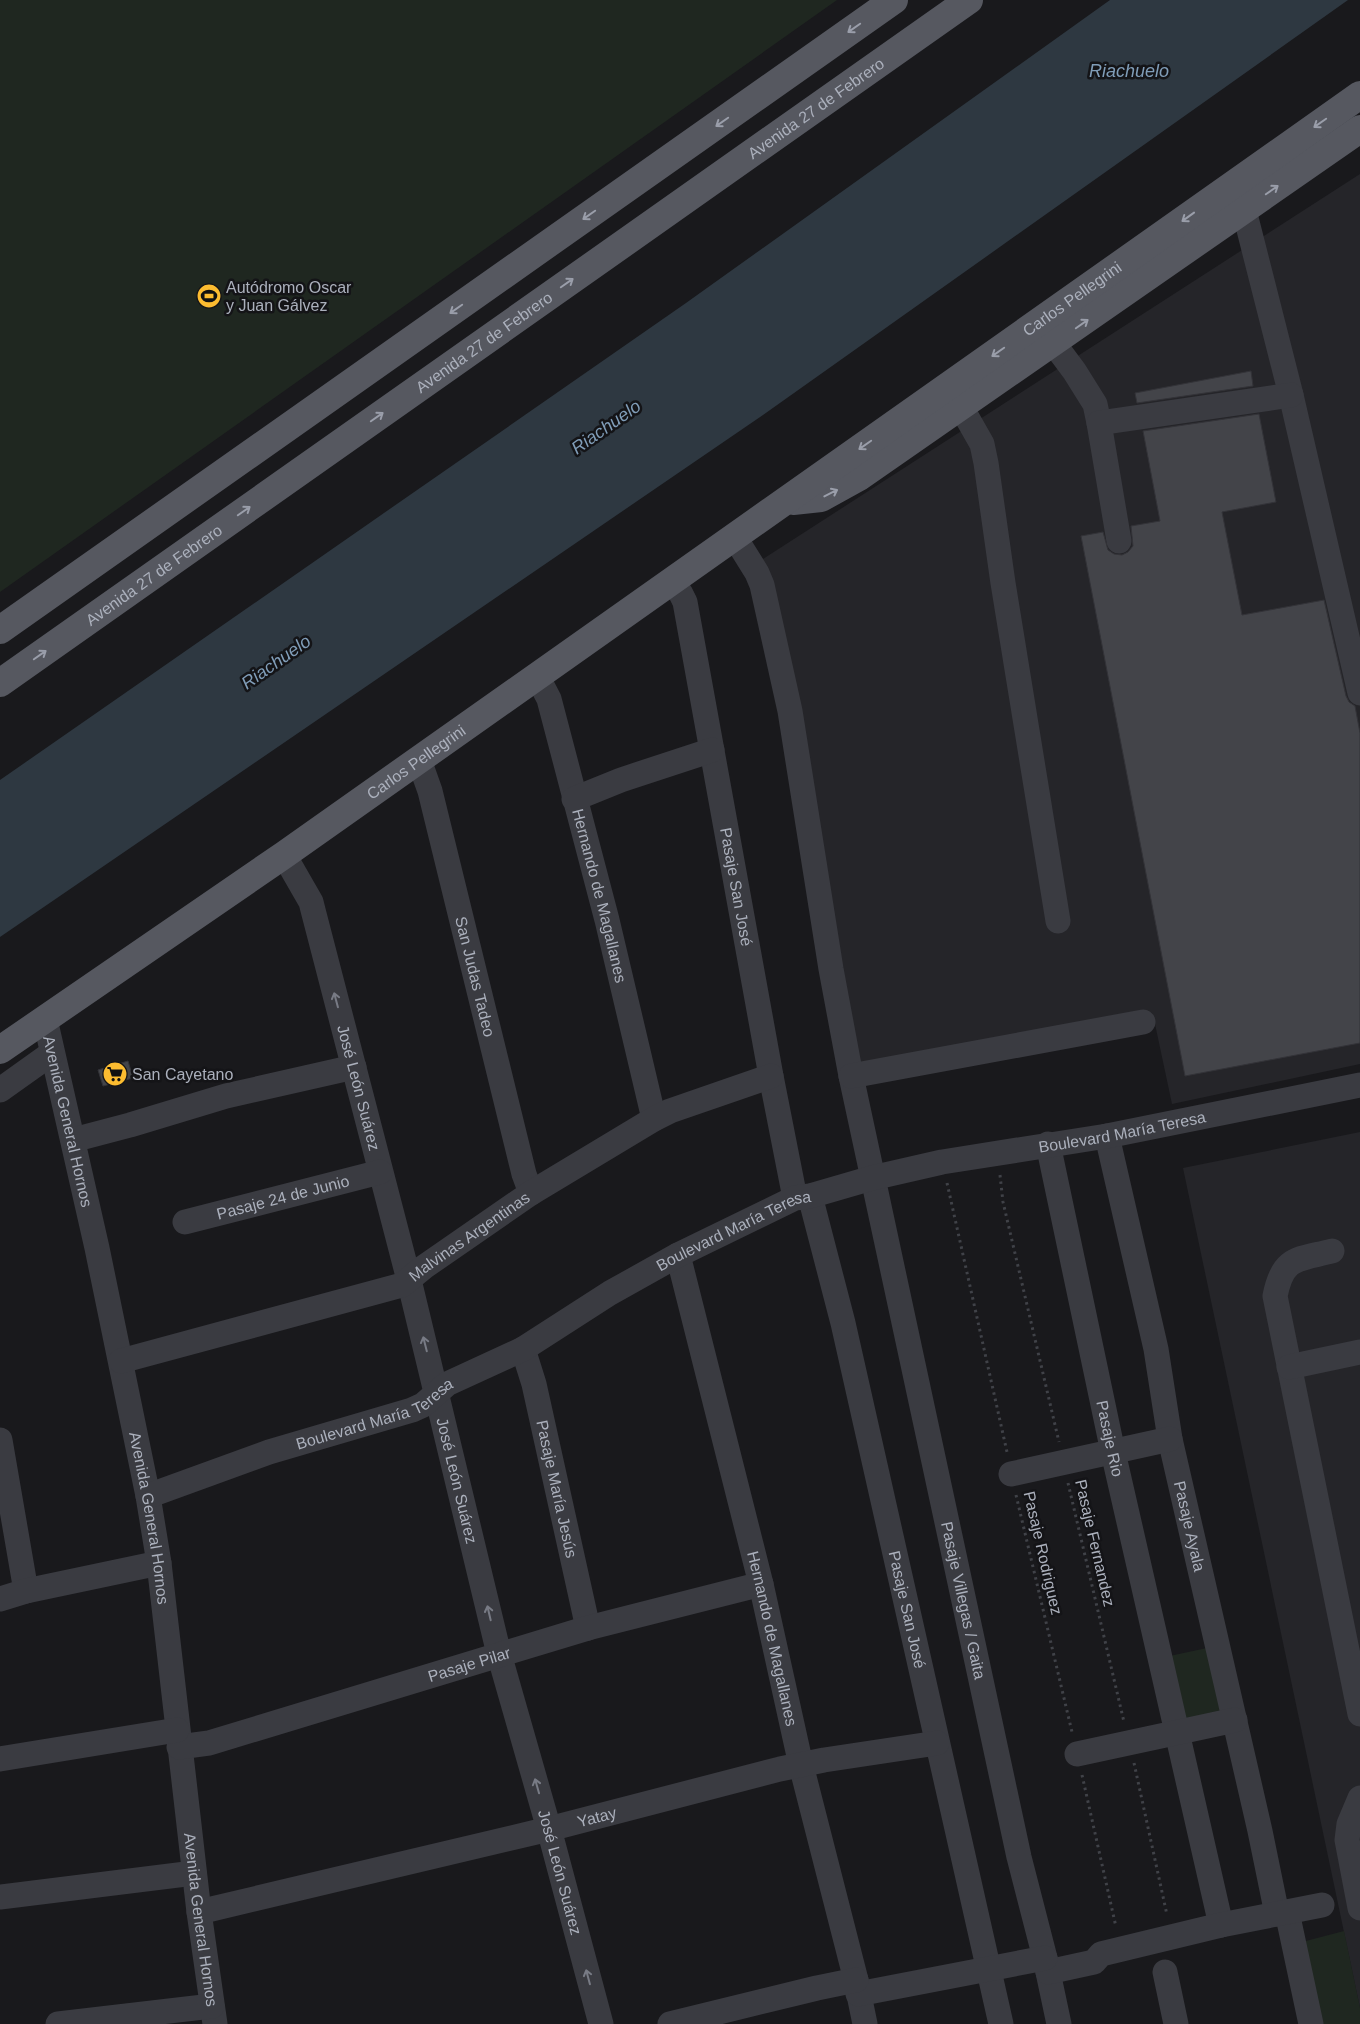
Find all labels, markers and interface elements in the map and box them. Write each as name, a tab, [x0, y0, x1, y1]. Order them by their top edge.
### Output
one-way arrow	[848, 23, 862, 33]
street label: Avenida 27 de Febrero	[744, 54, 887, 162]
water label: Riachuelo	[1089, 61, 1169, 81]
one-way arrow	[715, 117, 729, 127]
one-way arrow	[1313, 118, 1327, 128]
one-way arrow	[1265, 185, 1279, 195]
one-way arrow	[582, 210, 596, 220]
one-way arrow	[1181, 211, 1195, 222]
street label: Carlos Pellegrini	[1019, 258, 1124, 339]
one-way arrow	[560, 278, 574, 288]
place label: Autódromo Oscar y Juan Gálvez	[226, 279, 352, 314]
sports icon: Autódromo Oscar y Juan Gálvez	[196, 283, 222, 309]
street label: Avenida 27 de Febrero	[413, 288, 555, 396]
one-way arrow	[449, 304, 463, 314]
one-way arrow	[1075, 319, 1089, 329]
one-way arrow	[991, 347, 1005, 357]
water label: Riachuelo	[567, 396, 645, 458]
one-way arrow	[370, 412, 384, 422]
one-way arrow	[858, 440, 872, 450]
one-way arrow	[823, 488, 838, 497]
one-way arrow	[237, 506, 251, 516]
street label: Avenida 27 de Febrero	[82, 521, 225, 628]
water label: Riachuelo	[237, 631, 315, 693]
one-way arrow	[33, 650, 47, 660]
street label: Carlos Pellegrini	[363, 721, 468, 802]
street label: Hernando de Magallanes	[570, 807, 630, 984]
street label: Pasaje San José	[718, 826, 756, 947]
street label: San Judas Tadeo	[453, 915, 499, 1039]
one-way arrow	[331, 993, 340, 1009]
street label: José León Suárez	[335, 1023, 384, 1152]
street label: Avenida General Hornos	[41, 1034, 96, 1209]
supermarket icon: San Cayetano	[102, 1061, 128, 1087]
place label: San Cayetano	[132, 1066, 234, 1083]
street label: Boulevard María Teresa	[1037, 1108, 1207, 1155]
street label: Pasaje 24 de Junio	[215, 1172, 351, 1222]
street label: Boulevard María Teresa	[653, 1187, 812, 1274]
street label: Malvinas Argentinas	[405, 1188, 533, 1284]
one-way arrow	[420, 1337, 429, 1353]
street label: Boulevard María Teresa	[294, 1374, 455, 1452]
street label: Pasaje Rio	[1094, 1399, 1127, 1478]
street label: José León Suárez	[434, 1416, 481, 1545]
street label: Pasaje María Jesús	[534, 1418, 581, 1559]
street label: Avenida General Hornos	[126, 1430, 172, 1605]
street label: Pasaje Fernandez	[1072, 1478, 1118, 1608]
street label: Pasaje Ayala	[1171, 1479, 1209, 1573]
street label: Pasaje Rodriguez	[1021, 1490, 1065, 1616]
street label: Pasaje Villegas / Gaita	[939, 1520, 989, 1681]
street label: Hernando de Magallanes	[744, 1549, 801, 1728]
street label: Pasaje San José	[886, 1549, 929, 1670]
one-way arrow	[484, 1605, 493, 1621]
street label: Pasaje Pilar	[426, 1643, 513, 1685]
one-way arrow	[531, 1779, 541, 1795]
street label: Yatay	[575, 1803, 618, 1830]
street label: José León Suárez	[535, 1808, 585, 1937]
street label: Avenida General Hornos	[181, 1832, 221, 2008]
one-way arrow	[583, 1969, 593, 1985]

